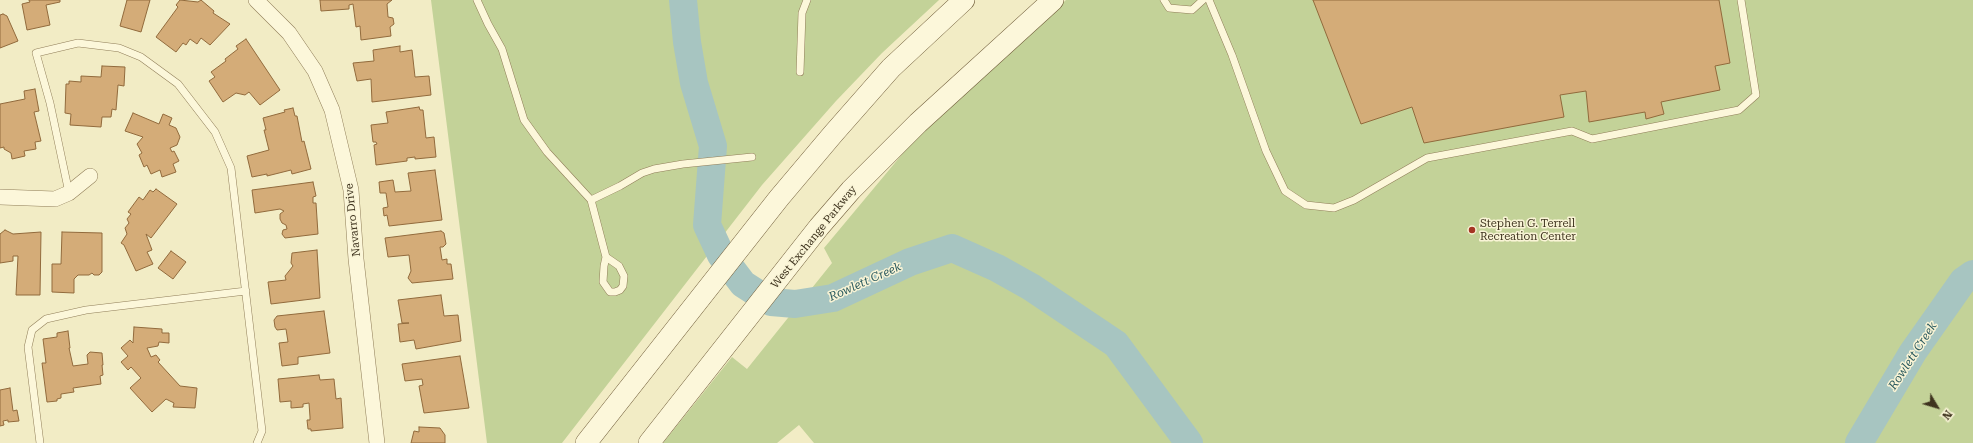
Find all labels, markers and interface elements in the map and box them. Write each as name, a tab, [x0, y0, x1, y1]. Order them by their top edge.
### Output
street label: Navarro Drive	[343, 183, 363, 257]
street label: West Exchange Parkway	[768, 183, 860, 291]
place label: Stephen G. Terrell Recreation Center	[1480, 217, 1576, 243]
marker: Stephen G. Terrell Recreation Center	[1467, 225, 1477, 235]
water label: Rowlett Creek	[827, 260, 903, 304]
water label: Rowlett Creek	[1886, 319, 1940, 393]
north arrow	[1917, 387, 1957, 427]
text: N	[1939, 407, 1955, 422]

